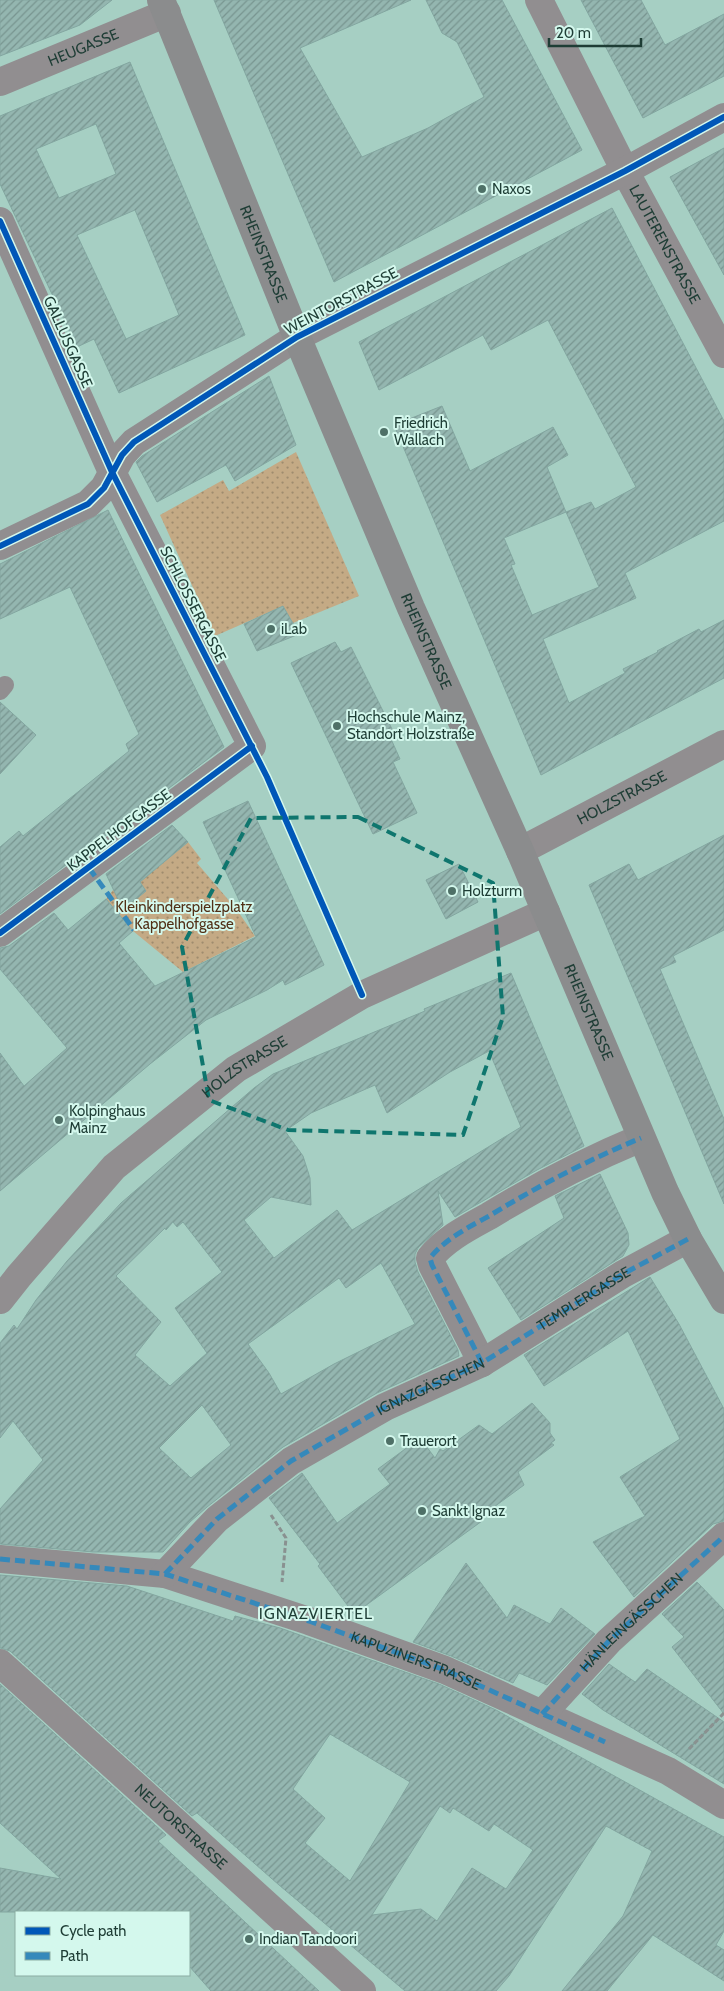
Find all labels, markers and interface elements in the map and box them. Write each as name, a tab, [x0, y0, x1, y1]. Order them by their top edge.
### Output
scale bar	[549, 15, 642, 47]
text: 20 m	[556, 24, 591, 42]
street label: HEUGASSE	[45, 25, 121, 70]
place label: Naxos	[492, 180, 531, 198]
street label: LAUTERENSTRASSE	[625, 182, 704, 307]
marker: Naxos	[476, 183, 488, 195]
street label: RHEINSTRASSE	[236, 203, 291, 305]
street label: WEINTORSTRASSE	[281, 263, 401, 339]
street label: GALLUSGASSE	[40, 293, 96, 391]
place label: Friedrich Wallach	[394, 414, 448, 449]
marker: Friedrich Wallach	[378, 426, 390, 438]
street label: SCHLOSSERGASSE	[156, 543, 230, 665]
street label: RHEINSTRASSE	[397, 591, 455, 692]
place label: iLab	[281, 620, 307, 638]
marker: iLab	[265, 623, 277, 635]
place label: Hochschule Mainz, Standort Holzstraße	[347, 708, 475, 743]
marker: Hochschule Mainz, Standort Holzstraße	[331, 720, 343, 732]
street label: HOLZSTRASSE	[574, 767, 670, 829]
street label: KAPPELHOFGASSE	[63, 785, 175, 875]
place label: Holzturm	[462, 882, 522, 900]
marker: Holzturm	[446, 885, 458, 897]
park label: Kleinkinderspielzplatz Kappelhofgasse	[115, 898, 253, 933]
street label: RHEINSTRASSE	[560, 961, 617, 1063]
street label: HOLZSTRASSE	[198, 1032, 290, 1102]
place label: Kolpinghaus Mainz	[69, 1102, 146, 1137]
marker: Kolpinghaus Mainz	[53, 1114, 65, 1126]
street label: TEMPLERGASSE	[534, 1263, 634, 1335]
street label: IGNAZGÄSSCHEN	[373, 1354, 488, 1419]
place label: Trauerort	[400, 1432, 457, 1450]
marker: Trauerort	[384, 1435, 396, 1447]
place label: Sankt Ignaz	[432, 1502, 505, 1520]
marker: Sankt Ignaz	[416, 1505, 428, 1517]
street label: HÄNLEINGÄSSCHEN	[576, 1569, 687, 1676]
district label: IGNAZVIERTEL	[259, 1604, 373, 1623]
street label: KAPUZINERSTRASSE	[348, 1628, 484, 1694]
street label: NEUTORSTRASSE	[131, 1780, 231, 1873]
legend	[15, 1911, 190, 1976]
text: Cycle path	[60, 1922, 126, 1940]
place label: Indian Tandoori	[259, 1930, 357, 1948]
marker: Indian Tandoori	[243, 1933, 255, 1945]
text: Path	[60, 1947, 89, 1965]

